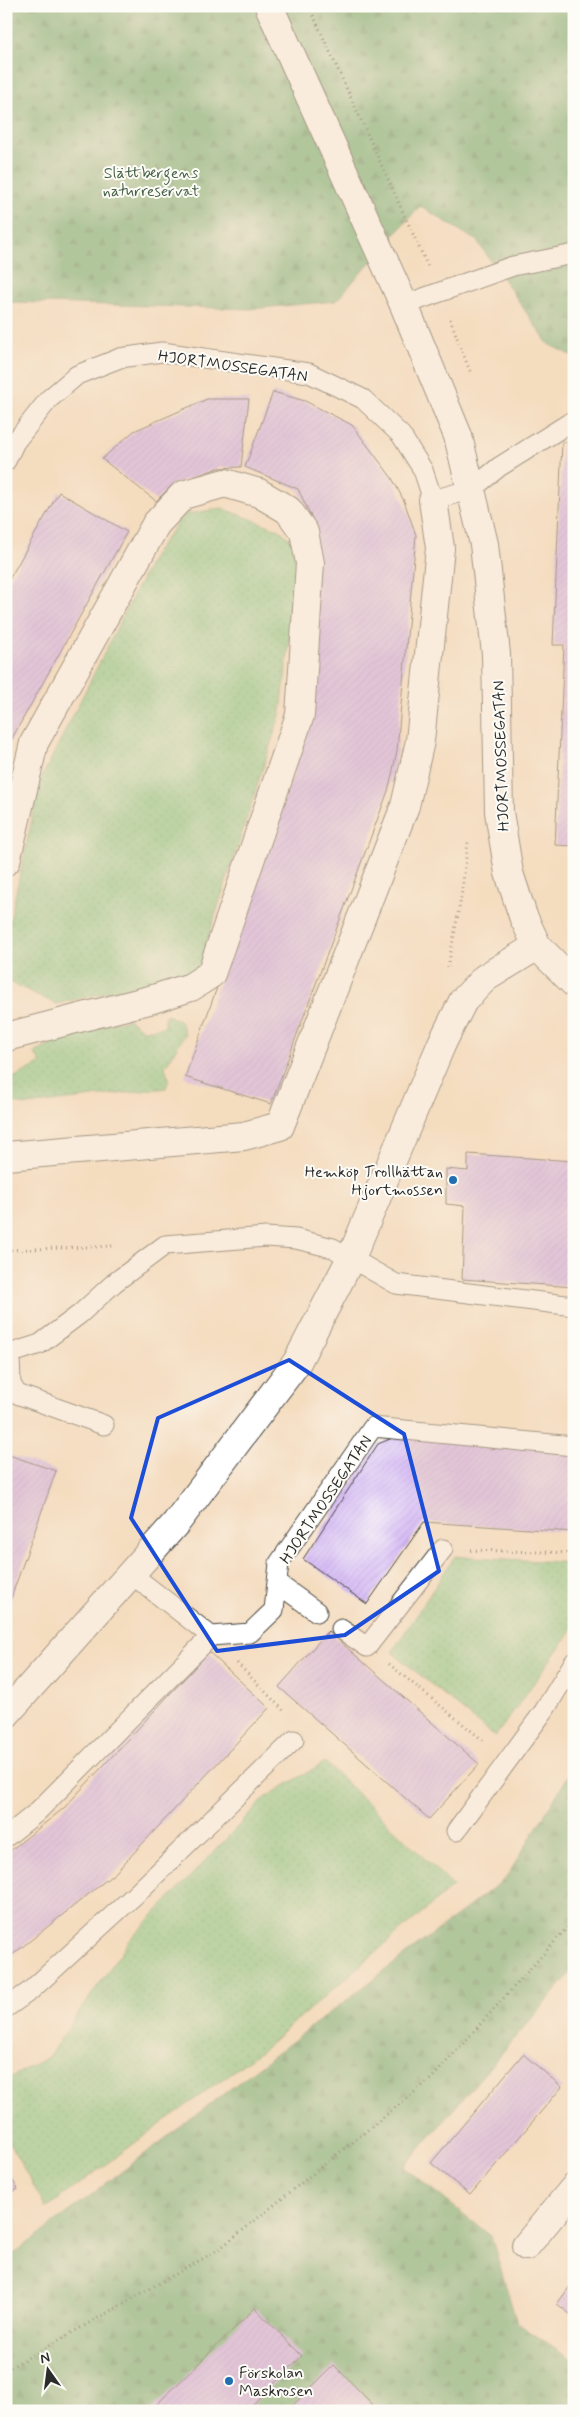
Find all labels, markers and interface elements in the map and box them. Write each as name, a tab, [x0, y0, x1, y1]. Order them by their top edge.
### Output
park label: Slättbergens naturreservat	[103, 163, 200, 202]
street label: HJORTMOSSEGATAN	[157, 346, 309, 387]
street label: HJORTMOSSEGATAN	[488, 680, 515, 832]
place label: Hemköp Trollhättan Hjortmossen	[305, 1162, 443, 1201]
marker: Hemköp Trollhättan Hjortmossen	[447, 1174, 459, 1186]
street label: HJORTMOSSEGATAN	[275, 1431, 377, 1568]
north arrow	[22, 2344, 72, 2394]
text: N	[38, 2348, 52, 2368]
place label: Förskolan Maskrosen	[239, 2363, 313, 2402]
marker: Förskolan Maskrosen	[223, 2375, 235, 2387]

